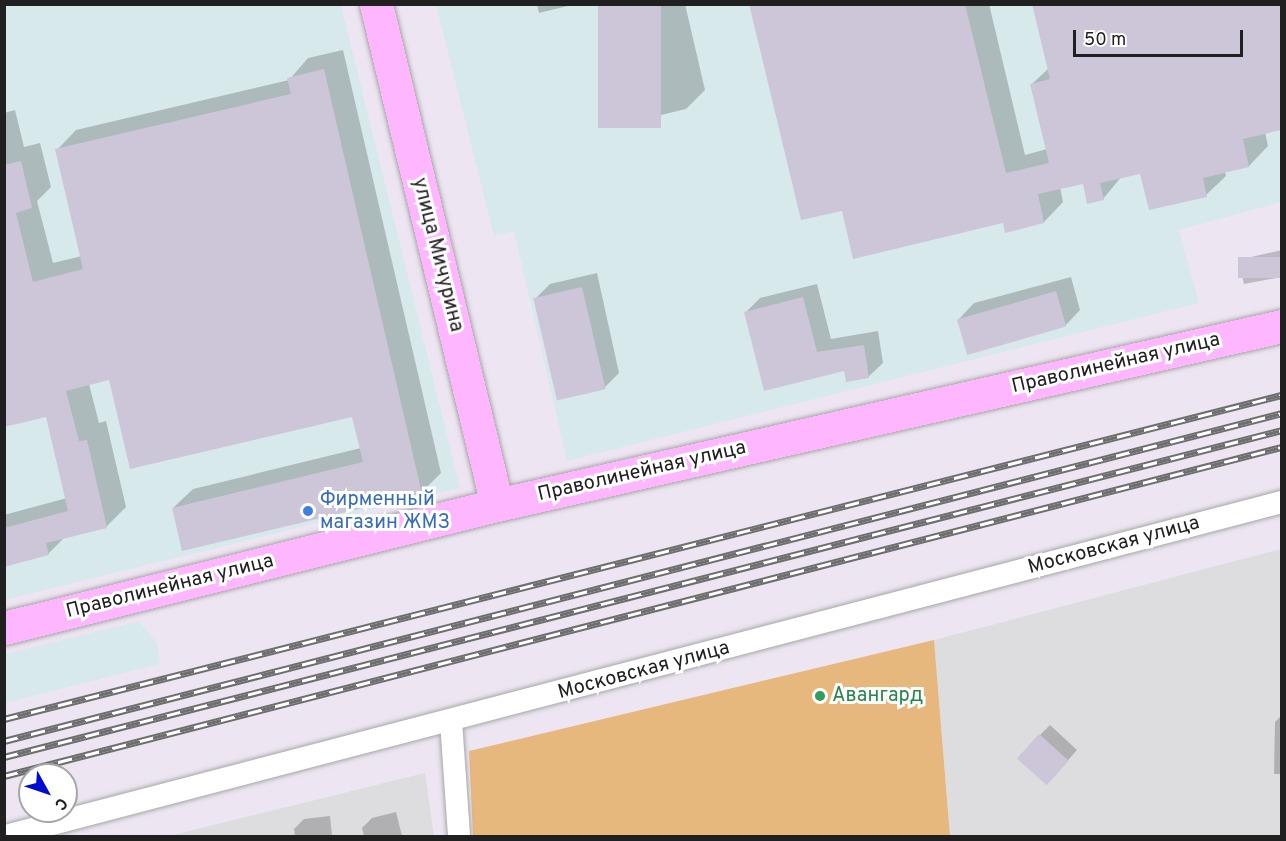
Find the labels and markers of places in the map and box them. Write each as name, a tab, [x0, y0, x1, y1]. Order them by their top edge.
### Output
place label: Фирменный магазин ЖМЗ	[320, 488, 450, 535]
marker: Фирменный магазин ЖМЗ	[301, 504, 315, 518]
place label: Авангард	[832, 684, 923, 708]
marker: Авангард	[813, 689, 827, 703]

